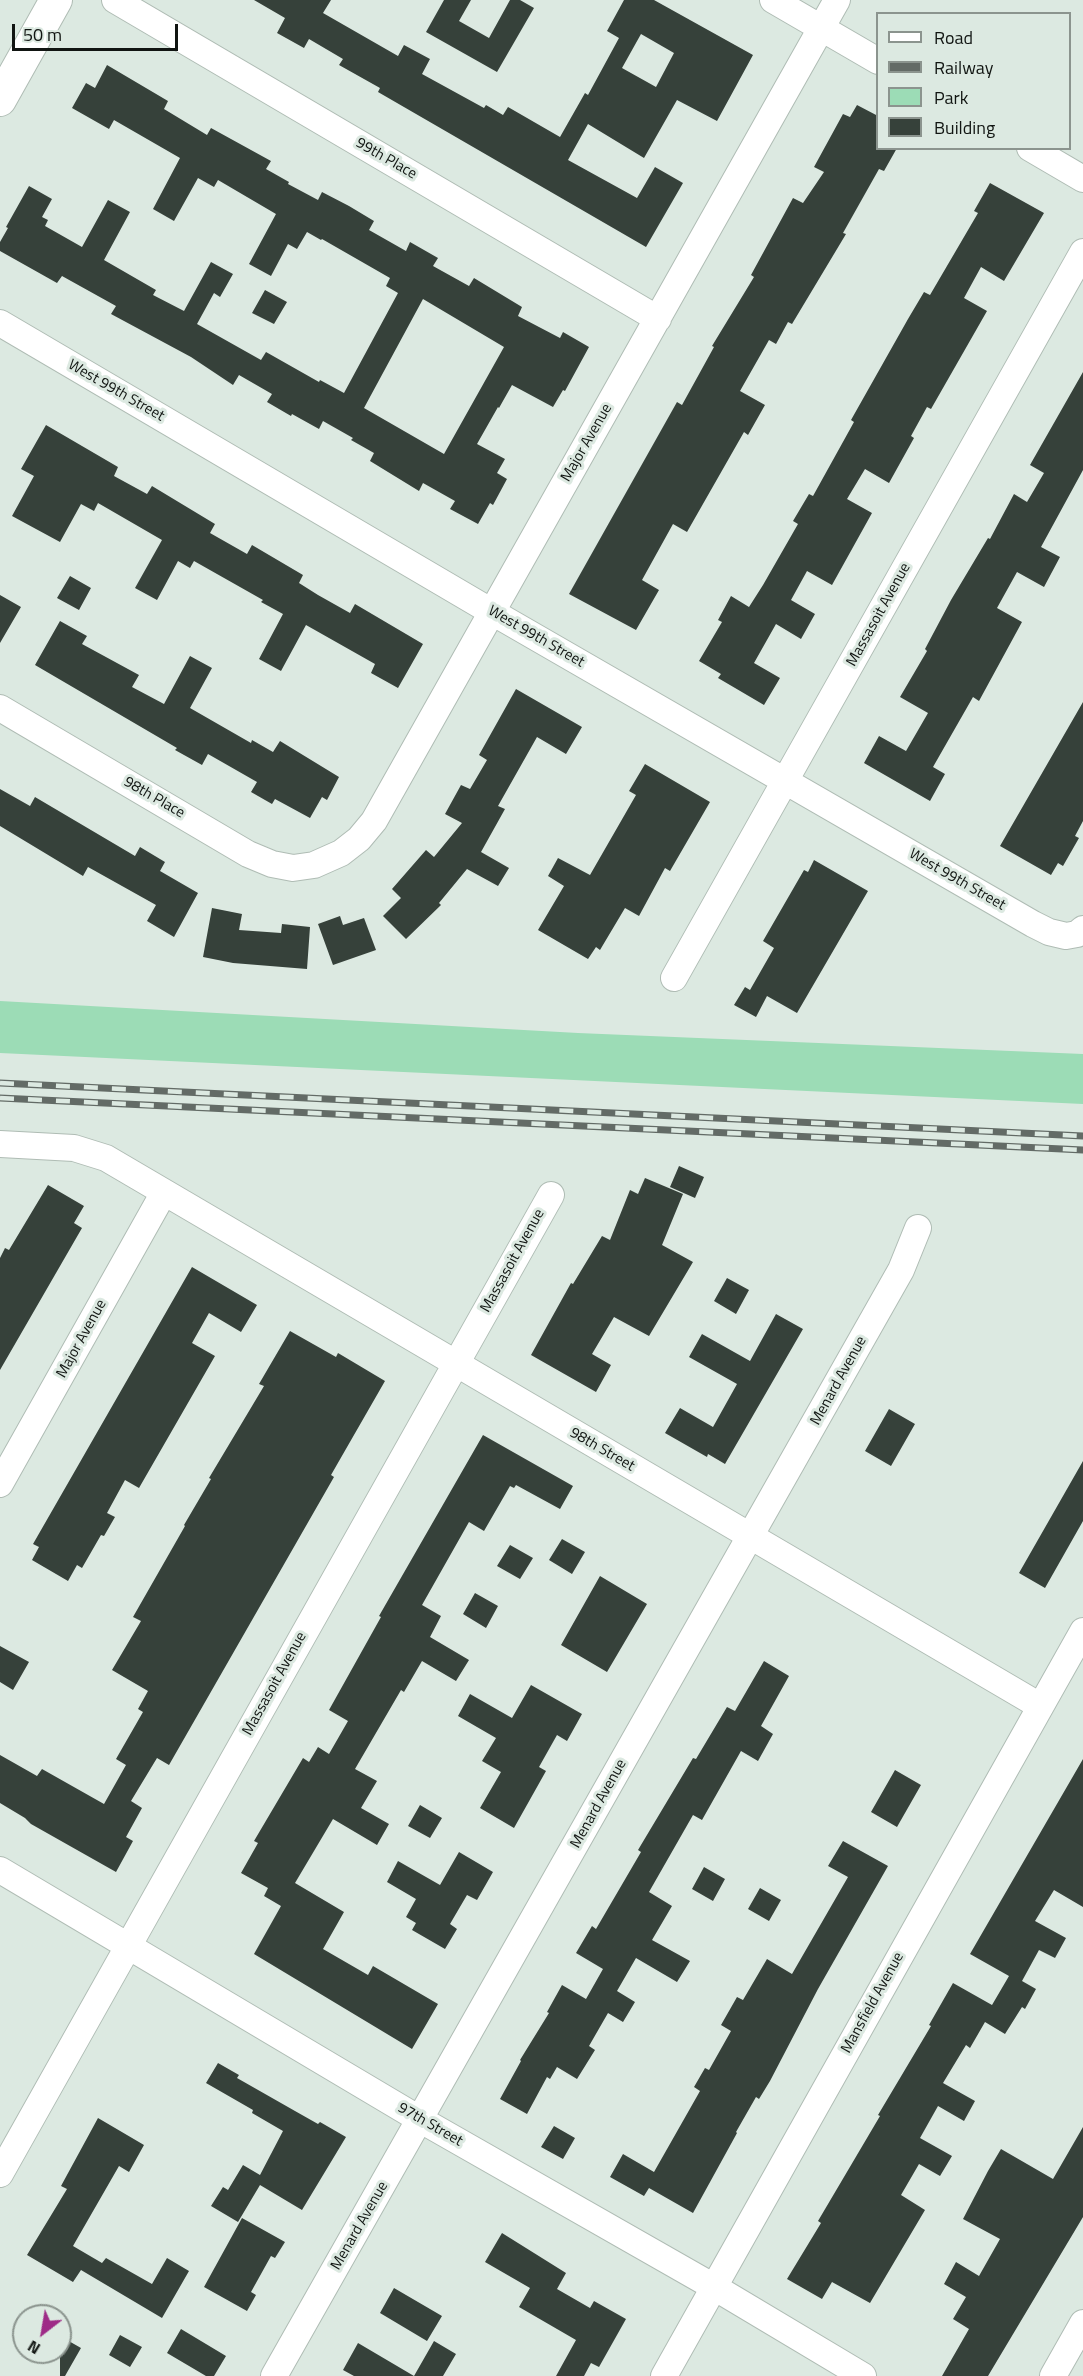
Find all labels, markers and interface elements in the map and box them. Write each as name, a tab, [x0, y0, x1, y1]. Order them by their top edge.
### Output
scale bar	[15, 12, 182, 50]
legend	[876, 12, 1071, 150]
text: 50 m	[23, 21, 62, 48]
text: Road	[934, 24, 973, 51]
text: Railway	[934, 54, 993, 81]
text: Park	[934, 84, 968, 111]
text: Building	[934, 114, 995, 141]
street label: 99th Place	[352, 134, 420, 184]
street label: West 99th Street	[65, 356, 167, 426]
street label: Major Avenue	[558, 401, 616, 485]
street label: Massasoit Avenue	[843, 560, 915, 670]
street label: West 99th Street	[485, 602, 587, 672]
street label: 98th Place	[120, 773, 188, 823]
street label: West 99th Street	[906, 845, 1008, 915]
street label: Massasoit Avenue	[477, 1206, 549, 1316]
street label: Major Avenue	[53, 1297, 111, 1381]
street label: Menard Avenue	[807, 1333, 871, 1429]
street label: 98th Street	[566, 1424, 638, 1476]
street label: Massasoit Avenue	[239, 1629, 311, 1739]
street label: Menard Avenue	[567, 1756, 631, 1852]
street label: Mansfield Avenue	[838, 1949, 908, 2057]
street label: 97th Street	[394, 2099, 466, 2151]
street label: Menard Avenue	[328, 2179, 392, 2273]
north arrow	[12, 2304, 72, 2364]
text: N	[23, 2335, 45, 2361]

